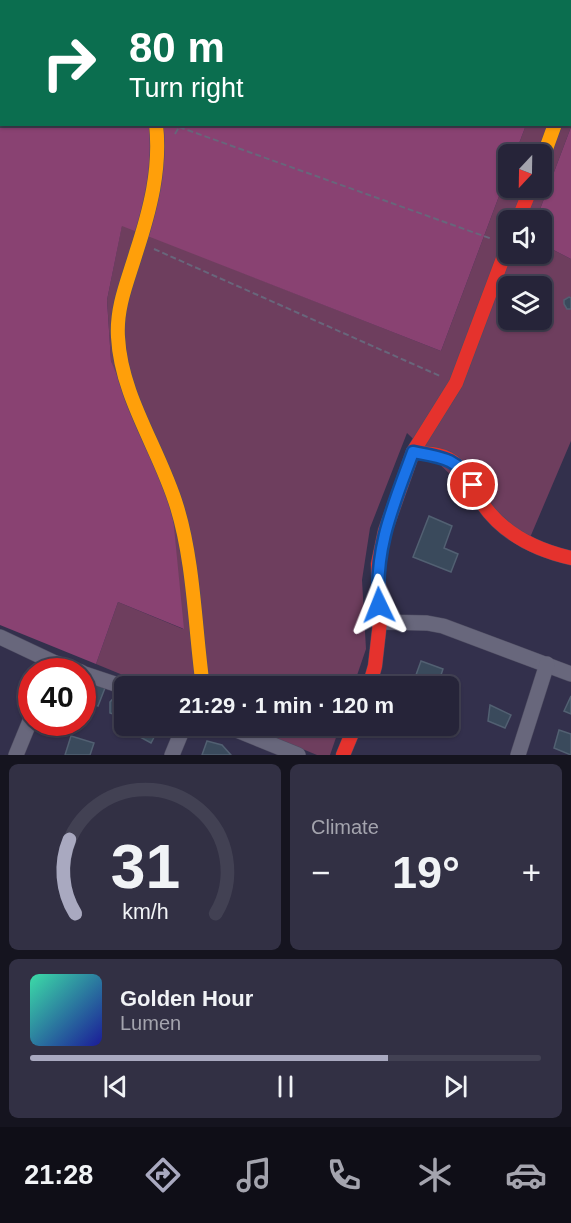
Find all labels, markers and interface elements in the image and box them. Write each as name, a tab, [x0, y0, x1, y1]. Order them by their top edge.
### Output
icon: right	[30, 24, 108, 102]
text: 80 m	[129, 24, 225, 71]
text: Turn right	[129, 73, 244, 103]
north arrow	[498, 144, 552, 198]
map controls	[498, 144, 552, 330]
button: sound	[498, 210, 552, 264]
button: layers	[498, 276, 552, 330]
pin	[447, 459, 498, 510]
icon: arrive	[456, 468, 489, 501]
position arrow	[347, 573, 411, 637]
speed limit sign: 40	[18, 658, 96, 736]
text: 21:29 · 1 min · 120 m	[179, 693, 394, 718]
text: Climate	[311, 816, 379, 838]
text: 31	[110, 832, 180, 901]
text: 19°	[392, 847, 460, 898]
text: −	[311, 854, 330, 891]
text: +	[522, 854, 541, 891]
text: km/h	[122, 900, 168, 924]
text: Golden Hour	[120, 986, 253, 1011]
text: Lumen	[120, 1012, 181, 1034]
icon: previous	[99, 1070, 132, 1103]
icon: pause	[269, 1070, 302, 1103]
icon: next	[439, 1070, 472, 1103]
icon: directions	[142, 1154, 184, 1196]
icon: music	[233, 1154, 275, 1196]
icon: phone	[323, 1154, 365, 1196]
icon: climate	[414, 1154, 456, 1196]
icon: car	[505, 1154, 547, 1196]
text: 21:28	[24, 1160, 93, 1190]

